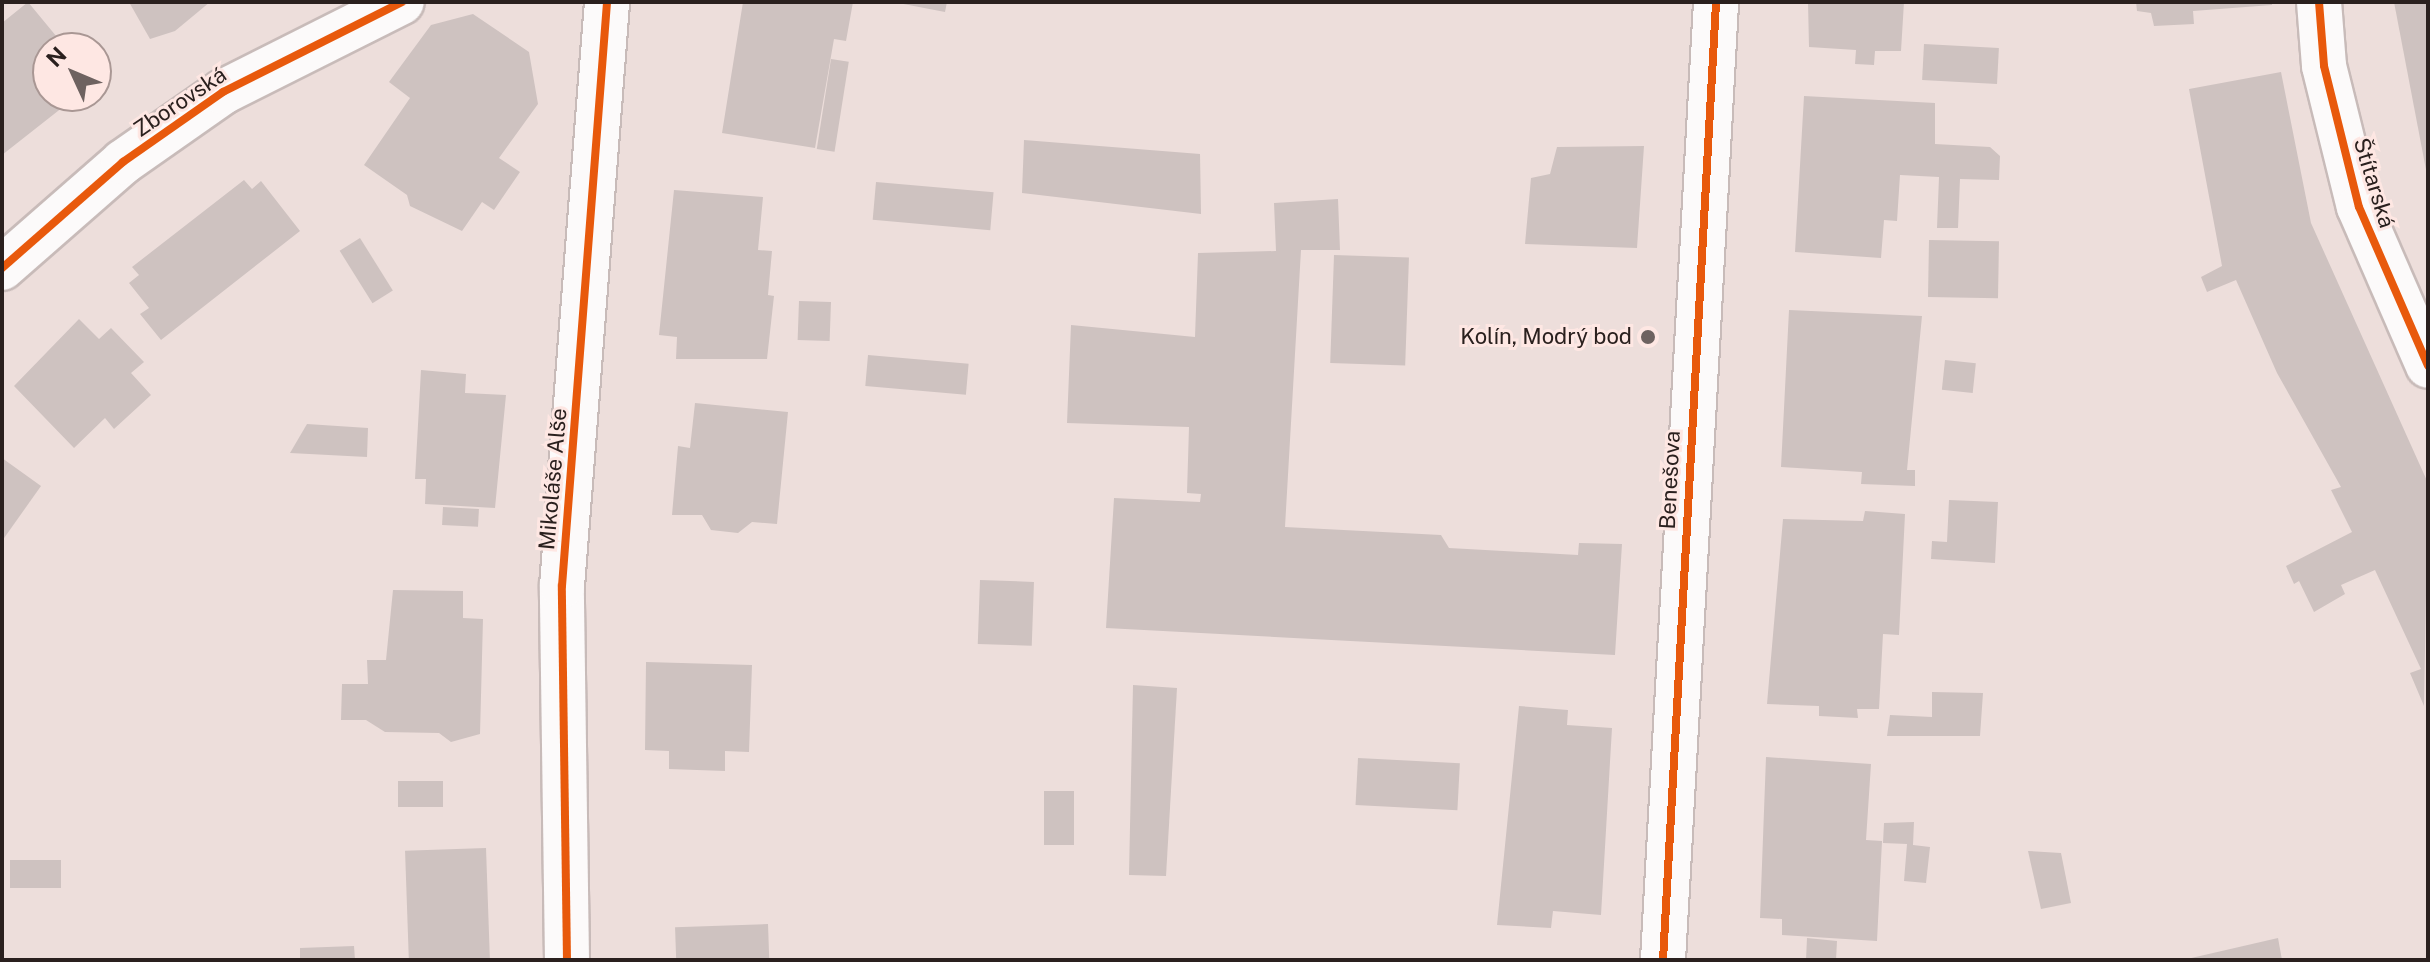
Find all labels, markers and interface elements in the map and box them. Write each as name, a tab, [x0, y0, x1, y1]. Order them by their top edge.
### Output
north arrow	[32, 32, 112, 112]
text: N	[41, 41, 72, 72]
street label: Zborovská	[129, 61, 231, 143]
street label: Štítarská	[2348, 135, 2400, 231]
place label: Kolín, Modrý bod	[1460, 324, 1632, 350]
marker: Kolín, Modrý bod	[1639, 328, 1657, 346]
street label: Mikoláše Alše	[534, 407, 572, 551]
street label: Benešova	[1654, 430, 1686, 530]

